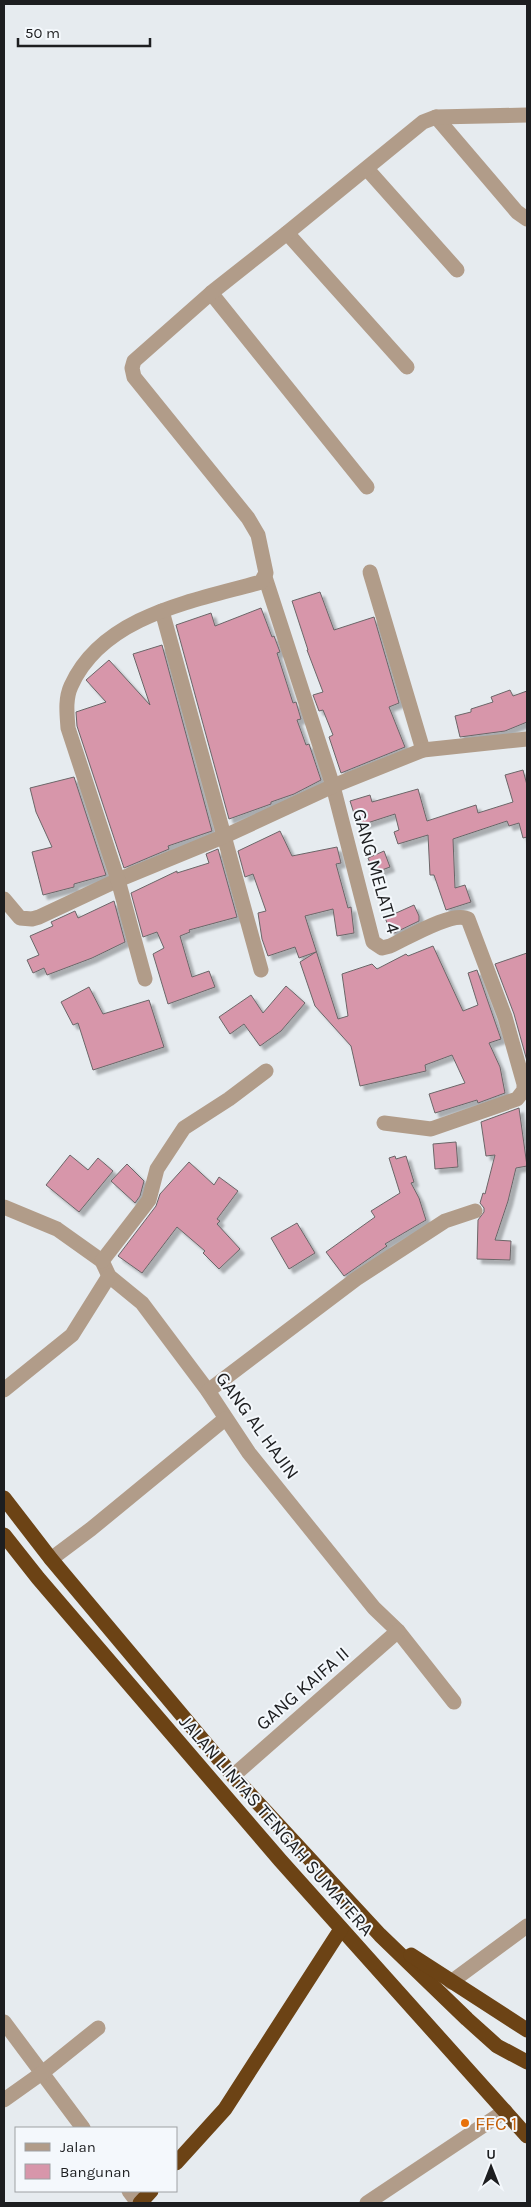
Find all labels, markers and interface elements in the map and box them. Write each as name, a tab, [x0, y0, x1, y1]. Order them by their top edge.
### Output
scale bar	[18, 15, 150, 47]
text: 50 m	[25, 24, 60, 42]
street label: GANG MELATI 4	[348, 806, 404, 937]
street label: GANG AL HAJIN	[211, 1368, 303, 1483]
street label: GANG KAIFA II	[252, 1643, 354, 1735]
street label: JALAN LINTAS TENGAH SUMATERA	[174, 1711, 378, 1941]
place label: FFC 1	[475, 2113, 517, 2135]
marker: FFC 1	[459, 2117, 471, 2129]
legend	[15, 2127, 178, 2192]
text: Jalan	[60, 2138, 96, 2156]
north arrow	[466, 2142, 516, 2192]
text: U	[486, 2146, 496, 2163]
text: Bangunan	[60, 2163, 131, 2181]

